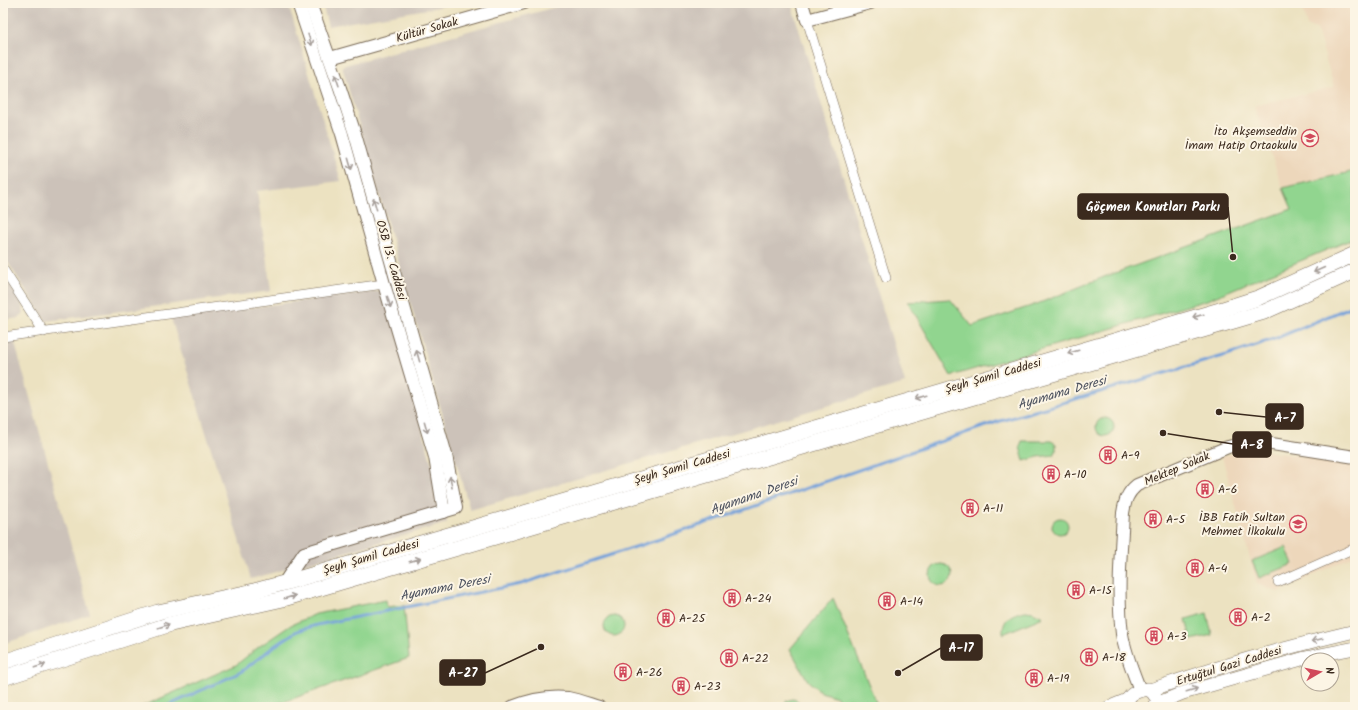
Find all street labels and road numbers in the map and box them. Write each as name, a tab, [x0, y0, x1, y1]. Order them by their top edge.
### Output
street label: Kültür Sokak	[394, 12, 461, 48]
street label: OSB 13. Caddesi	[370, 218, 412, 303]
street label: Şeyh Şamil Caddesi	[943, 353, 1044, 399]
street label: Şeyh Şamil Caddesi	[632, 444, 733, 490]
street label: Mektep Sokak	[1141, 446, 1213, 491]
street label: Şeyh Şamil Caddesi	[321, 534, 422, 580]
street label: Ertuğtul Gazi Caddesi	[1174, 641, 1285, 691]

